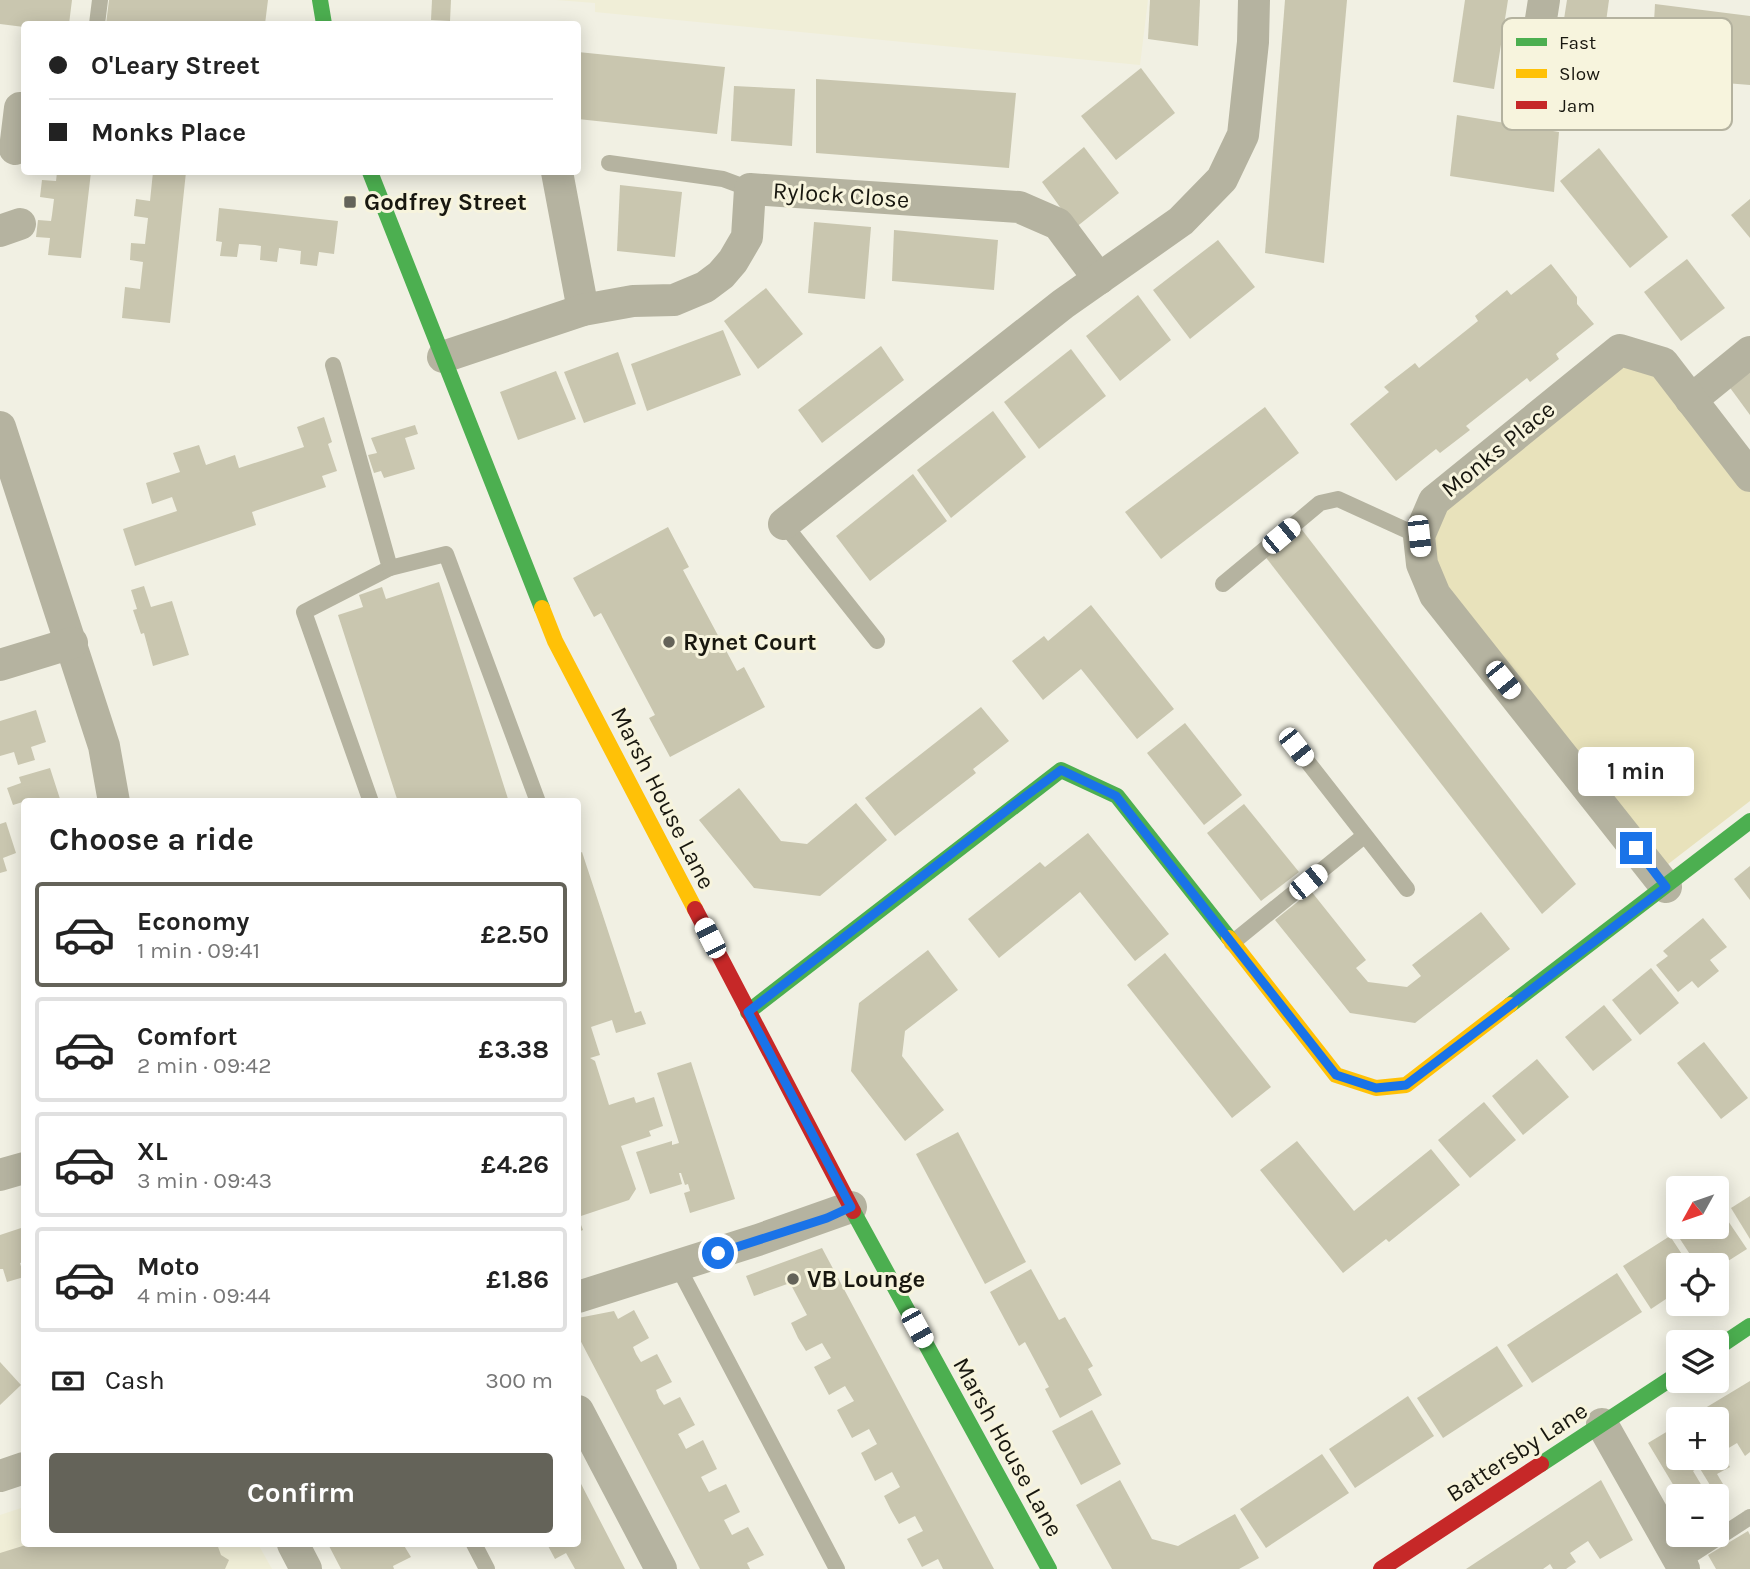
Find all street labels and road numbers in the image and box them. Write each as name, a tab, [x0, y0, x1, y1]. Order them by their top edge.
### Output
street label: Rylock Close	[772, 176, 910, 214]
street label: Monks Place	[1436, 395, 1560, 503]
street label: Marsh House Lane	[605, 702, 721, 894]
street label: Marsh House Lane	[947, 1352, 1069, 1542]
street label: Battersby Lane	[1441, 1396, 1593, 1508]

